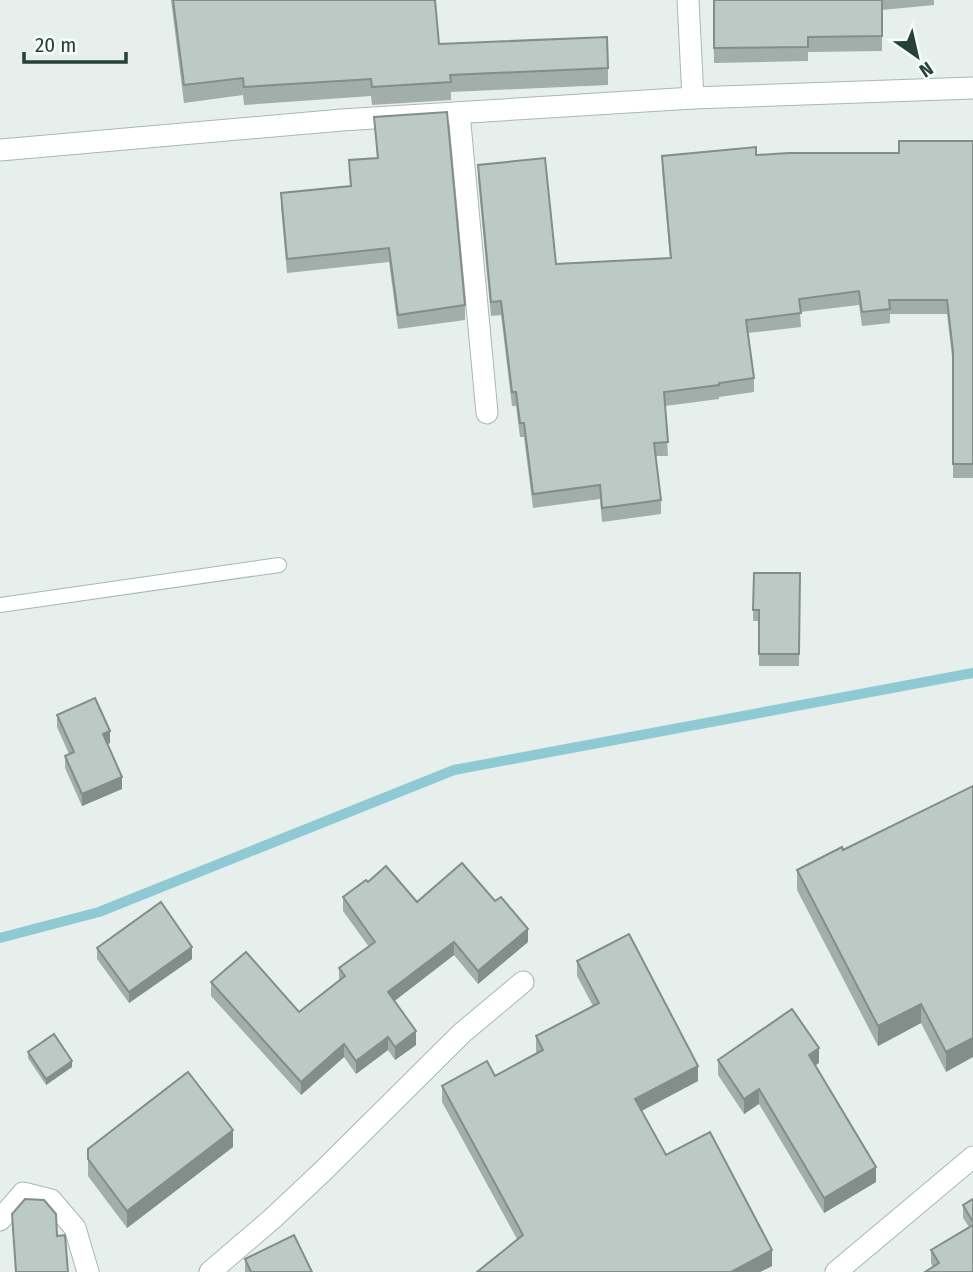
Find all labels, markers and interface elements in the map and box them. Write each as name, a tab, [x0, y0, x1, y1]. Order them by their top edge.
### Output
scale bar	[24, 21, 126, 65]
north arrow	[882, 21, 952, 91]
text: 20 m	[35, 32, 76, 58]
text: N	[915, 57, 937, 82]

